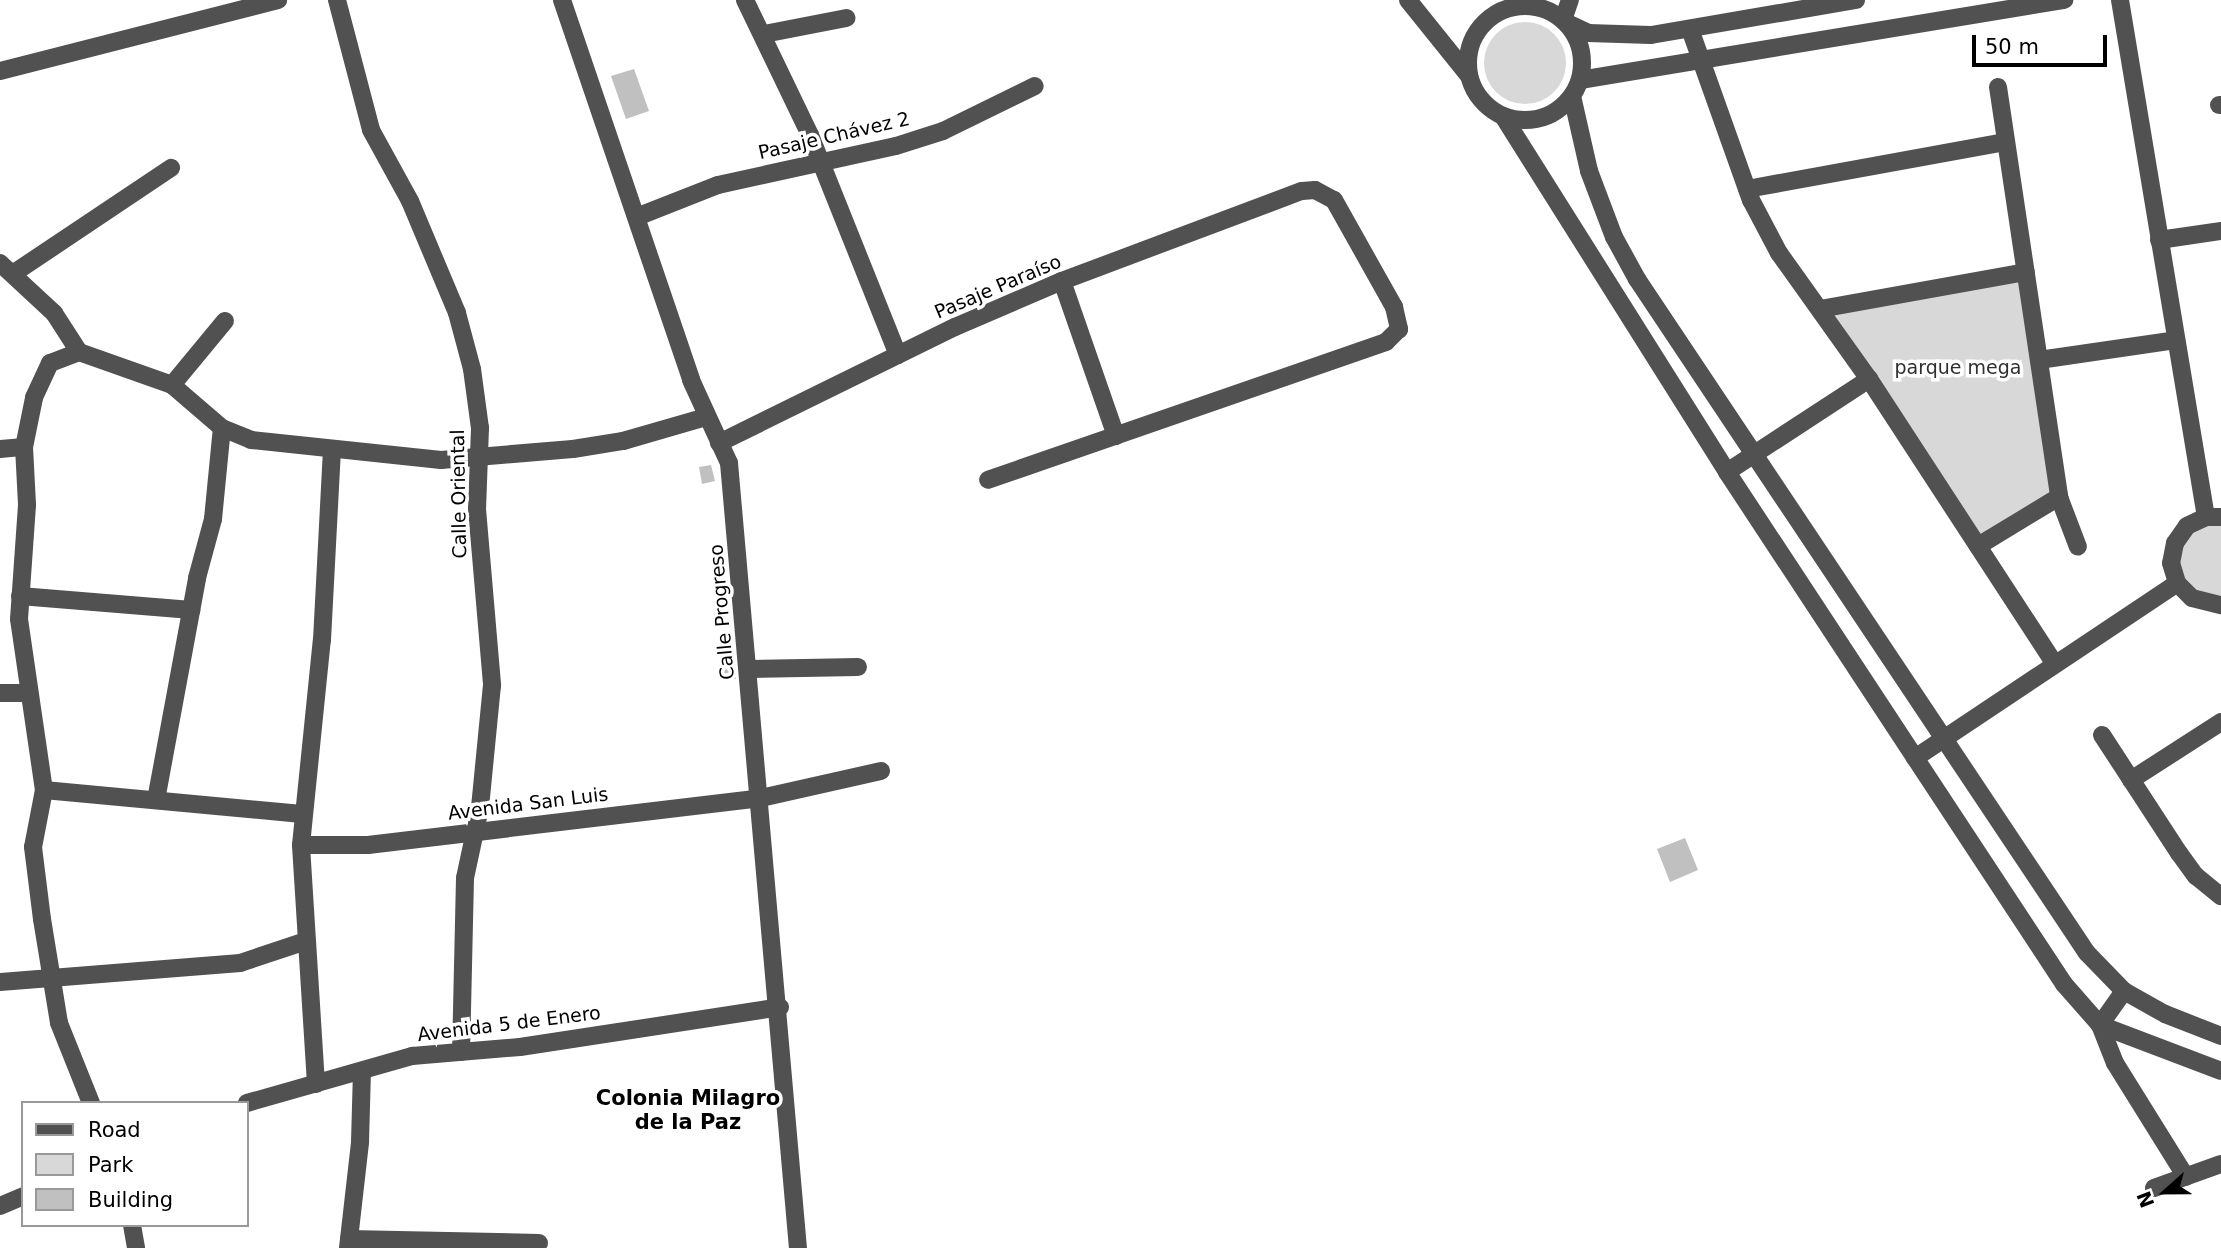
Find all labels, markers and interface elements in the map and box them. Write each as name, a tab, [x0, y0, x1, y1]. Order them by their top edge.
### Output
scale bar	[1976, 21, 2111, 65]
text: 50 m	[1985, 35, 2039, 59]
street label: Pasaje Chávez 2	[756, 107, 912, 165]
street label: Pasaje Paraíso	[931, 250, 1065, 324]
park label: parque mega	[1895, 357, 2021, 379]
street label: Calle Oriental	[446, 429, 472, 559]
street label: Calle Progreso	[705, 543, 739, 681]
street label: Avenida San Luis	[447, 783, 609, 825]
street label: Avenida 5 de Enero	[416, 1001, 602, 1047]
district label: Colonia Milagro de la Paz	[596, 1085, 780, 1135]
legend	[21, 1101, 248, 1227]
text: Road	[88, 1118, 141, 1142]
text: Park	[88, 1153, 133, 1177]
north arrow	[2130, 1157, 2200, 1227]
text: Building	[88, 1188, 173, 1212]
text: N	[2132, 1188, 2159, 1211]

